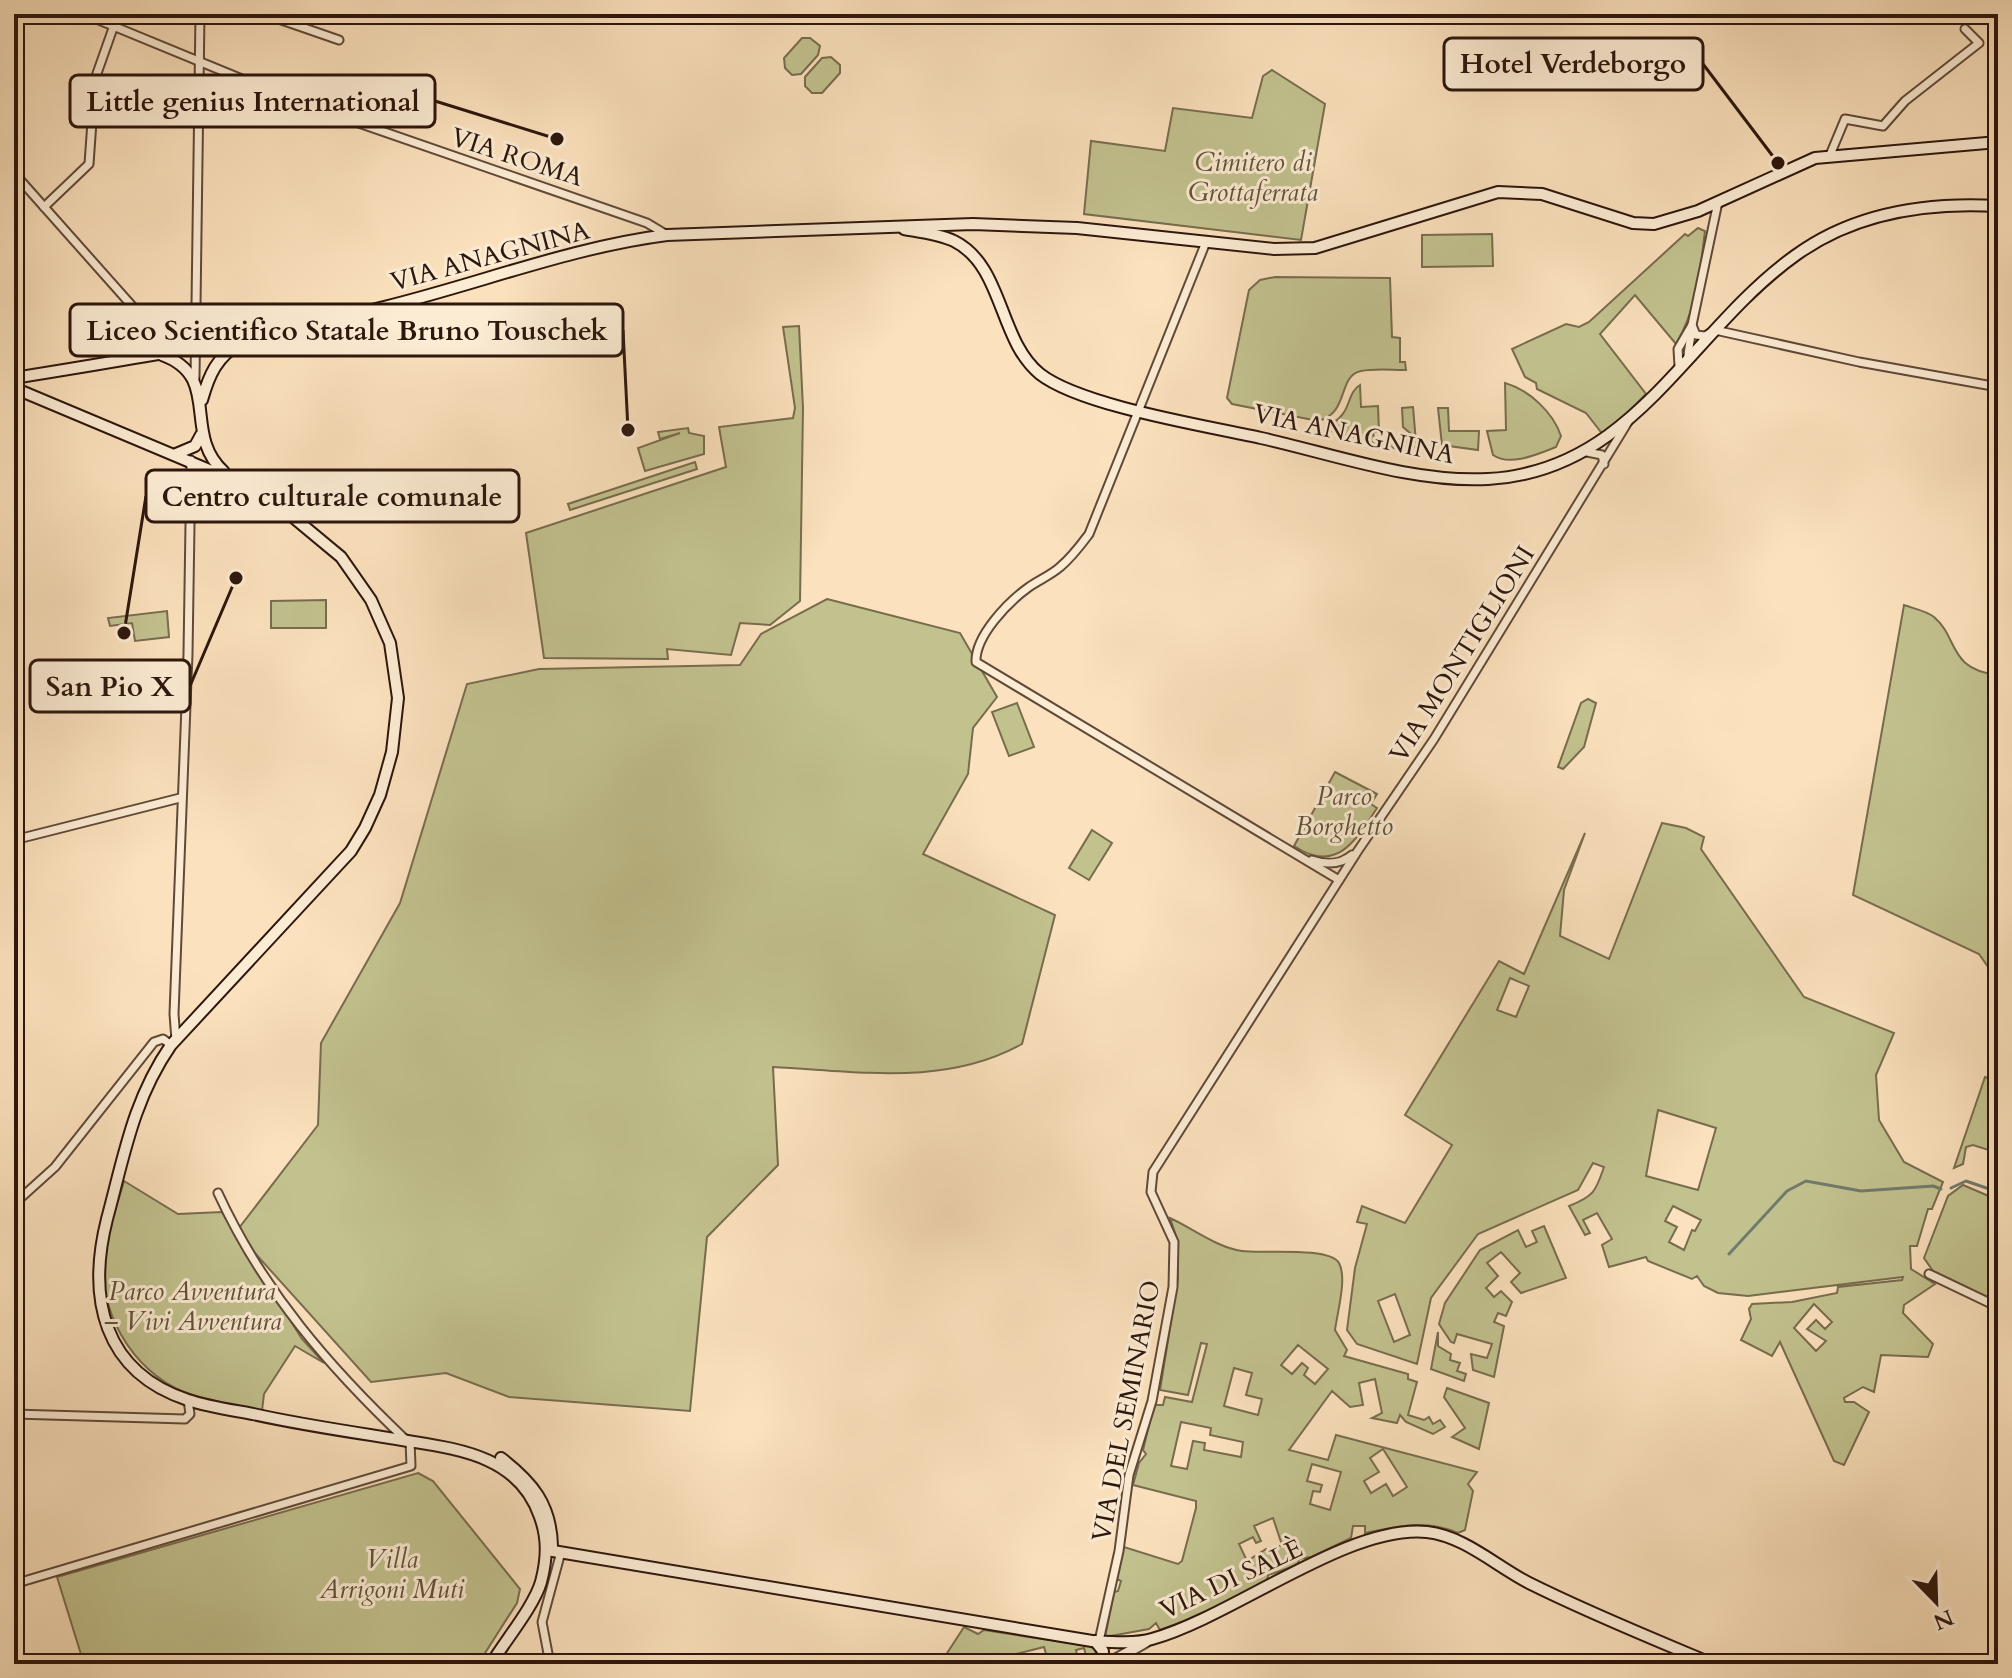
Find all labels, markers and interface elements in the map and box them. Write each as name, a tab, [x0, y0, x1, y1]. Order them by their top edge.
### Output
callout: Hotel Verdeborgo	[1444, 38, 1703, 90]
text: Hotel Verdeborgo	[1460, 45, 1686, 83]
callout: Little genius International	[70, 75, 435, 127]
text: Little genius International	[86, 83, 420, 121]
street label: VIA ROMA	[446, 119, 588, 195]
park label: Cimitero di Grottaferrata	[1188, 145, 1318, 210]
street label: VIA ANAGNINA	[386, 212, 594, 299]
callout: Liceo Scientifico Statale Bruno Touschek	[70, 304, 623, 356]
text: Liceo Scientifico Statale Bruno Touschek	[86, 312, 608, 350]
street label: VIA ANAGNINA	[1250, 396, 1458, 473]
callout: Centro culturale comunale	[146, 470, 519, 522]
text: Centro culturale comunale	[162, 478, 502, 516]
street label: VIA MONTIGLIONI	[1381, 539, 1543, 769]
callout: San Pio X	[30, 660, 190, 712]
text: San Pio X	[46, 668, 175, 706]
park label: Parco Borghetto	[1295, 779, 1393, 844]
park label: Parco Avventura – Vivi Avventura	[102, 1274, 282, 1339]
street label: VIA DEL SEMINARIO	[1083, 1277, 1169, 1545]
street label: VIA DI SALÈ	[1154, 1531, 1308, 1627]
park label: Villa Arrigoni Muti	[319, 1542, 465, 1607]
north arrow	[1896, 1562, 1976, 1642]
text: N	[1929, 1602, 1958, 1637]

